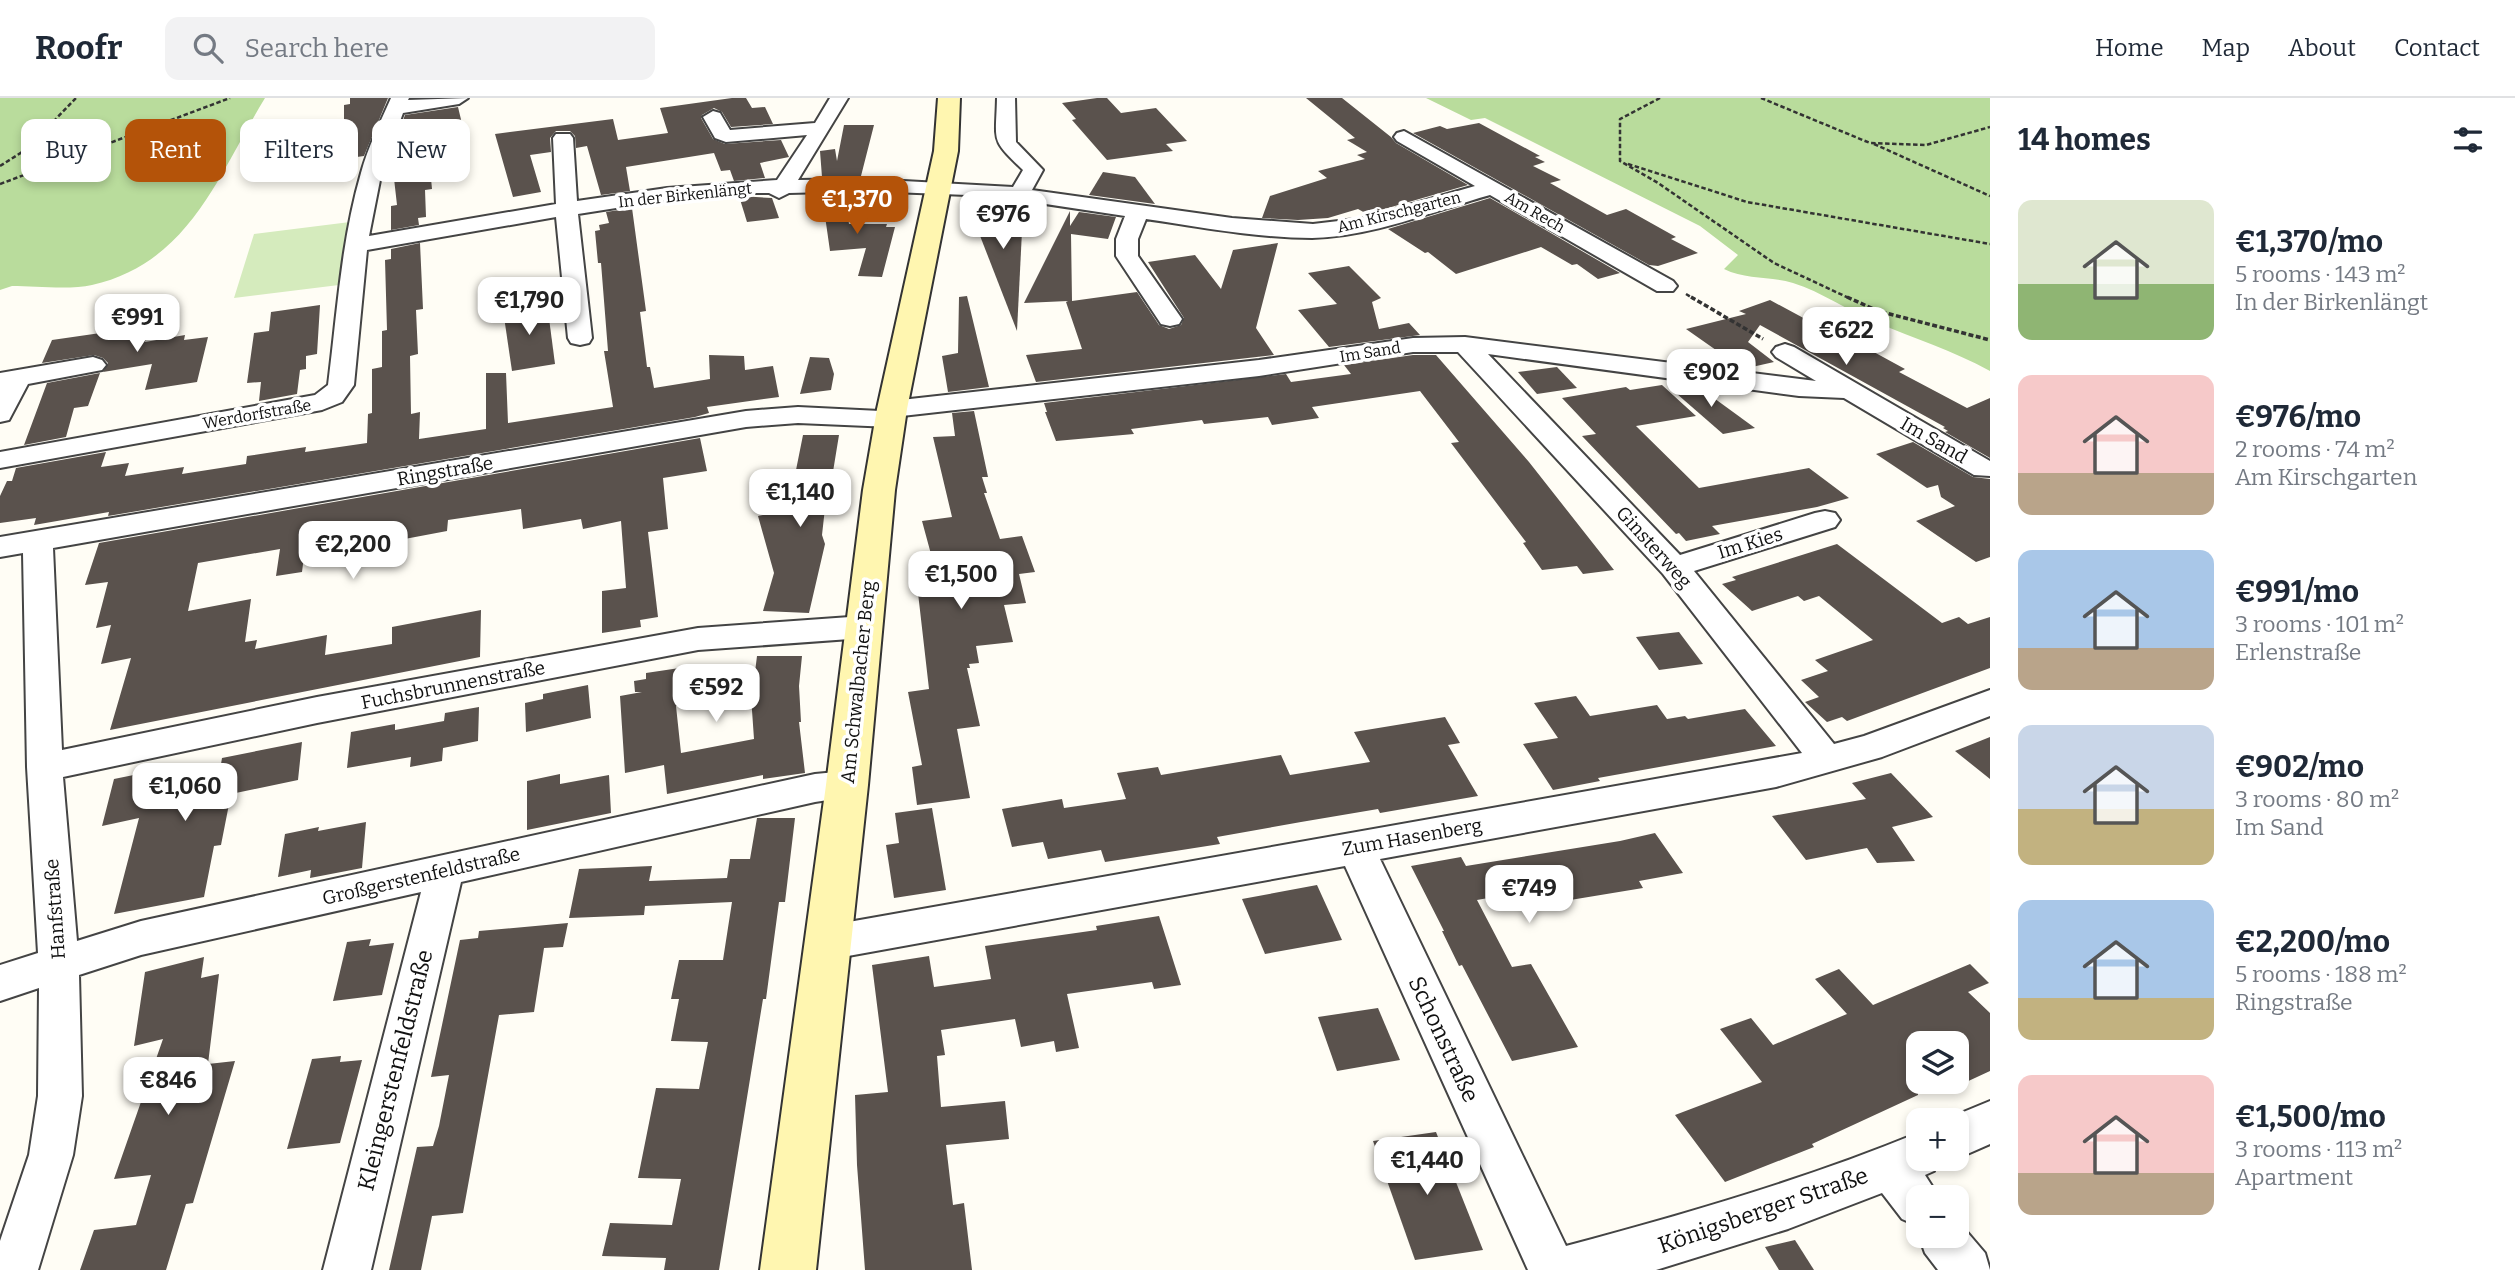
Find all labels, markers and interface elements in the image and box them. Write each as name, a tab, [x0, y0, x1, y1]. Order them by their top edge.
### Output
search box	[165, 17, 655, 80]
text: Roofr	[35, 28, 123, 68]
icon: search	[189, 29, 227, 67]
text: Search here	[245, 33, 389, 64]
text: Home	[2095, 34, 2164, 62]
text: Map	[2202, 34, 2250, 62]
text: About	[2288, 34, 2356, 62]
text: Contact	[2394, 34, 2480, 62]
chip: Buy	[21, 119, 111, 182]
chip: Rent	[125, 119, 226, 182]
chip: Filters	[240, 119, 358, 182]
chip: New	[372, 119, 470, 182]
icon: filters	[2449, 121, 2487, 159]
text: 14 homes	[2018, 122, 2151, 158]
pin: €1,370	[800, 176, 914, 236]
street label: In der Birkenlängt	[617, 179, 753, 211]
text: €1,370	[821, 185, 893, 213]
street label: Am Kirschgarten	[1335, 187, 1463, 237]
street label: Am Rech	[1502, 187, 1568, 237]
pin: €976	[962, 192, 1044, 251]
text: €976	[976, 200, 1030, 228]
text: €1,370/mo	[2235, 224, 2383, 260]
icon: home	[2074, 228, 2158, 312]
text: 5 rooms · 143 m²	[2235, 260, 2406, 288]
pin: €1,790	[472, 278, 586, 337]
text: €1,790	[494, 286, 564, 314]
text: In der Birkenlängt	[2235, 288, 2428, 316]
pin: €991	[96, 294, 178, 354]
text: €991	[111, 303, 163, 331]
pin: €622	[1805, 308, 1887, 367]
text: €622	[1818, 316, 1874, 344]
street label: Im Sand	[1338, 338, 1402, 366]
pin: €902	[1670, 350, 1752, 409]
text: €902	[1683, 358, 1739, 386]
street label: Werdorfstraße	[201, 395, 313, 433]
text: €976/mo	[2235, 399, 2361, 435]
icon: home	[2074, 403, 2158, 487]
street label: Im Sand	[1897, 412, 1971, 468]
text: 2 rooms · 74 m²	[2235, 435, 2395, 463]
street label: Ringstraße	[395, 451, 495, 491]
text: Am Kirschgarten	[2235, 463, 2417, 491]
pin: €1,140	[743, 470, 857, 529]
text: €1,140	[765, 478, 835, 506]
street label: Ginsterweg	[1611, 501, 1697, 593]
pin: €2,200	[296, 522, 410, 581]
street label: Im Kies	[1715, 522, 1785, 564]
text: €2,200	[315, 530, 391, 558]
pin: €1,500	[904, 552, 1018, 611]
text: €1,500	[924, 560, 998, 588]
text: €991/mo	[2235, 574, 2359, 610]
icon: home	[2074, 578, 2158, 662]
street label: Am Schwalbacher Berg	[836, 579, 880, 785]
text: 3 rooms · 101 m²	[2235, 610, 2404, 638]
text: Erlenstraße	[2235, 638, 2361, 666]
street label: Fuchsbrunnenstraße	[359, 656, 547, 714]
pin: €592	[675, 664, 757, 724]
text: €592	[689, 673, 743, 701]
text: €902/mo	[2235, 749, 2364, 785]
icon: home	[2074, 753, 2158, 837]
pin: €1,060	[128, 764, 242, 823]
text: €1,060	[148, 772, 222, 800]
text: 3 rooms · 80 m²	[2235, 785, 2399, 813]
street label: Zum Hasenberg	[1340, 813, 1484, 861]
text: Im Sand	[2235, 813, 2324, 841]
street label: Großgerstenfeldstraße	[320, 842, 522, 910]
street label: Hanfstraße	[40, 858, 70, 960]
pin: €749	[1488, 866, 1570, 925]
text: €749	[1501, 874, 1557, 902]
text: €2,200/mo	[2235, 924, 2390, 960]
icon: home	[2074, 928, 2158, 1012]
street label: Kleingerstenfeldstraße	[351, 947, 439, 1193]
text: 5 rooms · 188 m²	[2235, 960, 2407, 988]
street label: Schonstraße	[1403, 972, 1485, 1106]
text: Ringstraße	[2235, 988, 2353, 1016]
map controls	[1906, 1031, 1969, 1248]
button: layers	[1906, 1031, 1969, 1094]
pin: €846	[127, 1058, 209, 1117]
text: €846	[139, 1066, 197, 1094]
text: €1,500/mo	[2235, 1099, 2386, 1135]
icon: home	[2074, 1103, 2158, 1187]
button: +	[1906, 1108, 1969, 1171]
text: 3 rooms · 113 m²	[2235, 1135, 2402, 1163]
pin: €1,440	[1370, 1138, 1484, 1197]
text: €1,440	[1390, 1146, 1464, 1174]
street label: Königsberger Straße	[1654, 1161, 1872, 1259]
text: Apartment	[2235, 1163, 2353, 1191]
button: −	[1906, 1185, 1969, 1248]

